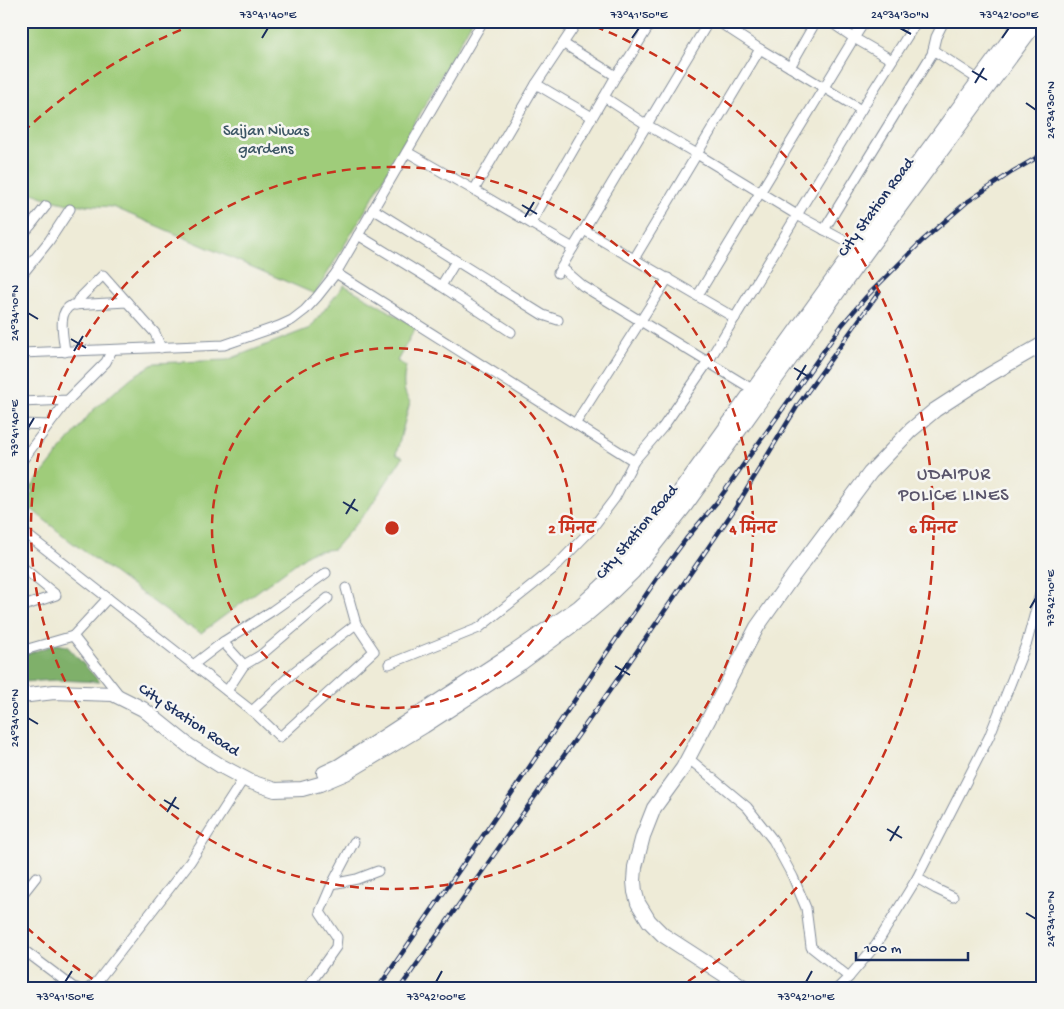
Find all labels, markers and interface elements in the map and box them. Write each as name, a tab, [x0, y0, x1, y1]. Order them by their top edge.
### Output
text: 73°41'40"E	[239, 9, 297, 23]
text: 73°41'50"E	[609, 9, 668, 23]
text: 24°34'30"N	[871, 9, 929, 23]
text: 73°42'00"E	[979, 9, 1039, 23]
text: 24°34'30"N	[1045, 81, 1059, 139]
park label: Saijan Niwas gardens	[223, 123, 310, 160]
street label: City Station Road	[835, 153, 920, 261]
text: 24°34'10"N	[9, 285, 23, 341]
text: 73°41'40"E	[9, 399, 23, 457]
district label: UDAIPUR POLICE LINES	[897, 465, 1010, 507]
street label: City Station Road	[593, 481, 684, 584]
text: 2 मिनट	[548, 515, 597, 539]
text: 4 मिनट	[728, 515, 778, 539]
text: 6 मिनट	[909, 515, 958, 539]
centre of rings	[383, 519, 401, 537]
text: 73°42'10"E	[1045, 569, 1059, 627]
street label: City Station Road	[134, 680, 243, 763]
text: 24°34'00"N	[9, 689, 23, 747]
text: 24°34'10"N	[1045, 891, 1059, 947]
scale bar	[856, 929, 969, 961]
text: 100 m	[863, 940, 902, 958]
text: 73°41'50"E	[35, 991, 94, 1005]
text: 73°42'00"E	[406, 991, 466, 1005]
text: 73°42'10"E	[777, 991, 835, 1005]

